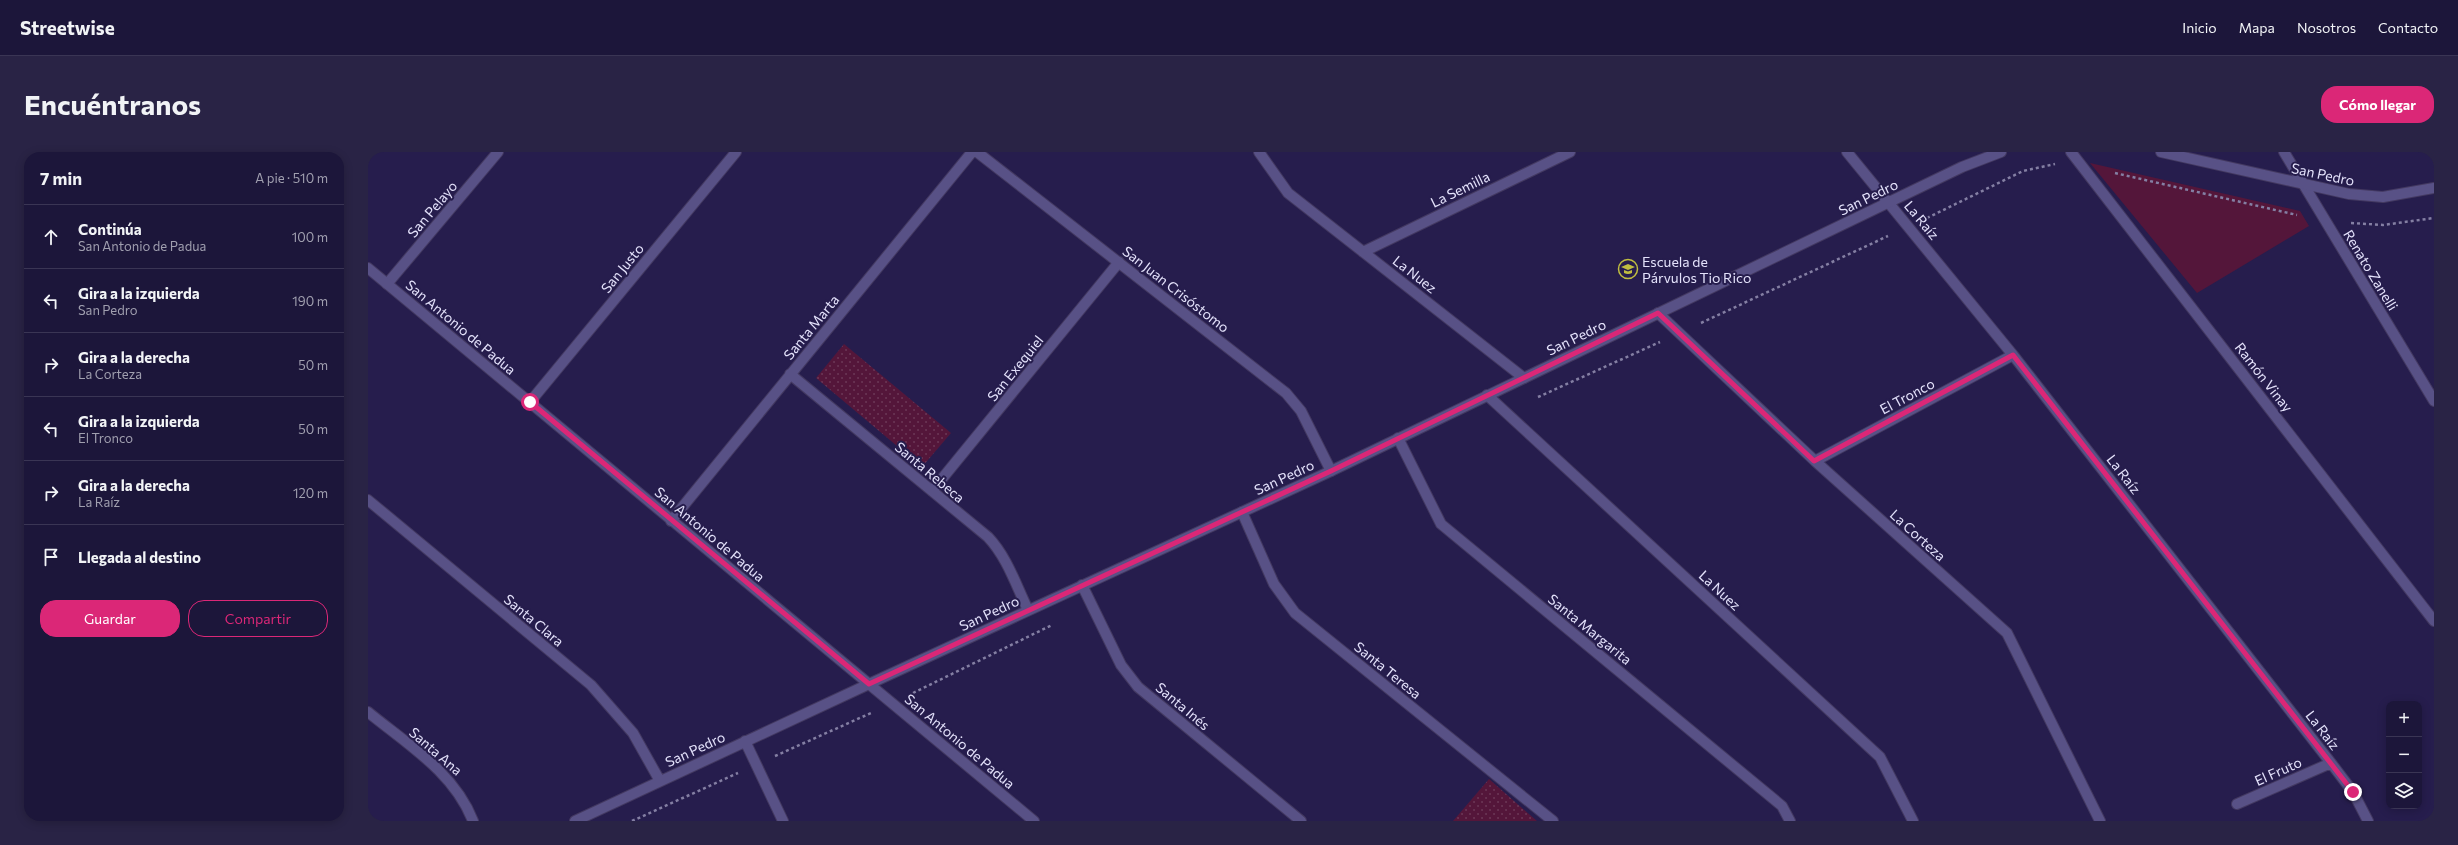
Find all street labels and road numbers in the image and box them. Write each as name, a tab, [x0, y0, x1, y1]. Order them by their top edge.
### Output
street label: San Pedro	[2290, 159, 2356, 189]
street label: La Semilla	[1428, 167, 1492, 211]
street label: San Pedro	[1836, 175, 1900, 219]
street label: San Pelayo	[404, 177, 460, 241]
street label: La Raíz	[1901, 197, 1943, 243]
street label: Renato Zanelli	[2340, 227, 2402, 313]
street label: San Justo	[597, 240, 647, 296]
street label: San Juan Crisóstomo	[1119, 242, 1233, 336]
street label: La Nuez	[1390, 252, 1440, 296]
street label: San Antonio de Padua	[403, 276, 519, 378]
street label: Santa Marta	[780, 291, 842, 363]
street label: San Pedro	[1544, 315, 1608, 359]
street label: San Exequiel	[983, 332, 1047, 404]
street label: Ramón Vinay	[2232, 339, 2296, 415]
street label: El Tronco	[1877, 375, 1937, 417]
street label: Santa Rebeca	[892, 438, 968, 506]
street label: La Raíz	[2103, 451, 2145, 497]
street label: San Pedro	[1251, 456, 1317, 498]
street label: San Antonio de Padua	[652, 483, 768, 585]
street label: La Corteza	[1887, 506, 1949, 564]
street label: La Nuez	[1696, 566, 1744, 614]
street label: Santa Clara	[501, 590, 567, 650]
street label: Santa Margarita	[1545, 590, 1635, 668]
street label: San Pedro	[956, 592, 1022, 634]
street label: Santa Teresa	[1351, 638, 1425, 702]
street label: Santa Inés	[1153, 679, 1213, 733]
street label: San Antonio de Padua	[902, 690, 1018, 792]
street label: La Raíz	[2302, 707, 2344, 753]
street label: Santa Ana	[406, 723, 466, 779]
street label: San Pedro	[662, 728, 728, 770]
street label: El Fruto	[2252, 753, 2304, 789]

